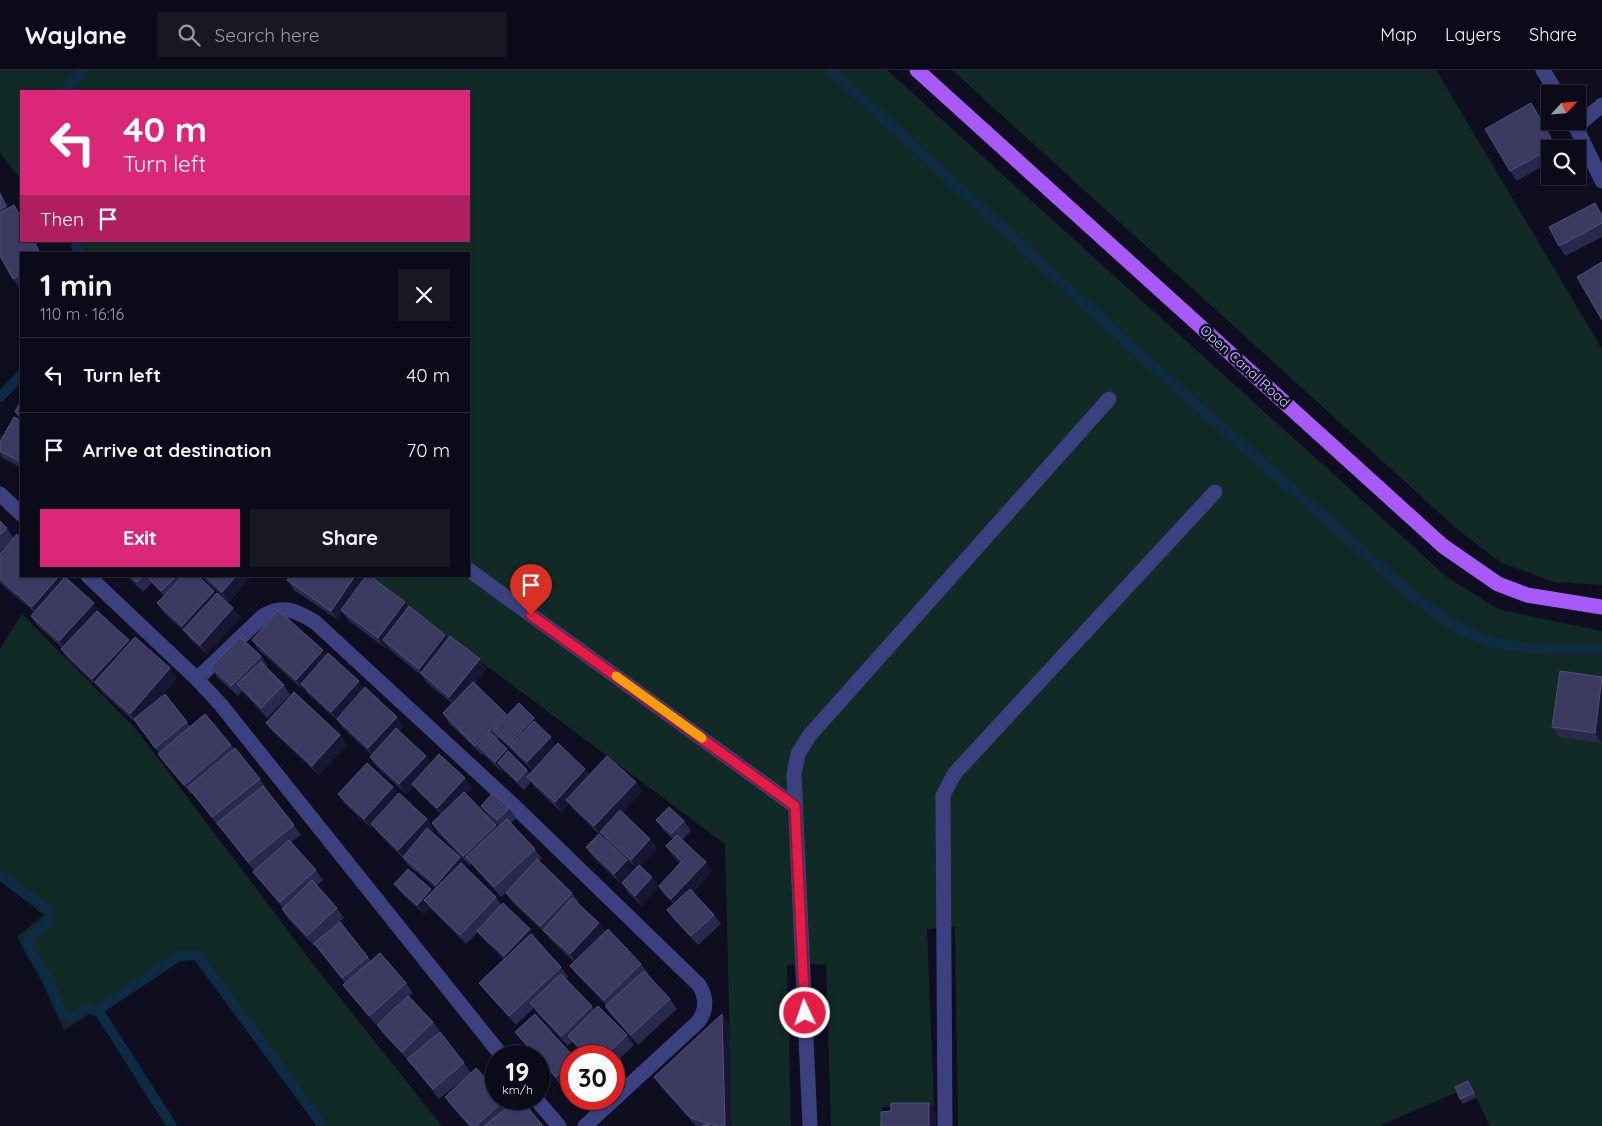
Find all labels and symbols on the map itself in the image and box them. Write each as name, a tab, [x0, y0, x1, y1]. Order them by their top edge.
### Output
north arrow	[1541, 85, 1586, 130]
street label: Open Canal Road	[1196, 321, 1294, 411]
pin	[510, 564, 552, 615]
position arrow	[778, 986, 830, 1038]
speed limit sign: 30	[560, 1045, 625, 1110]

